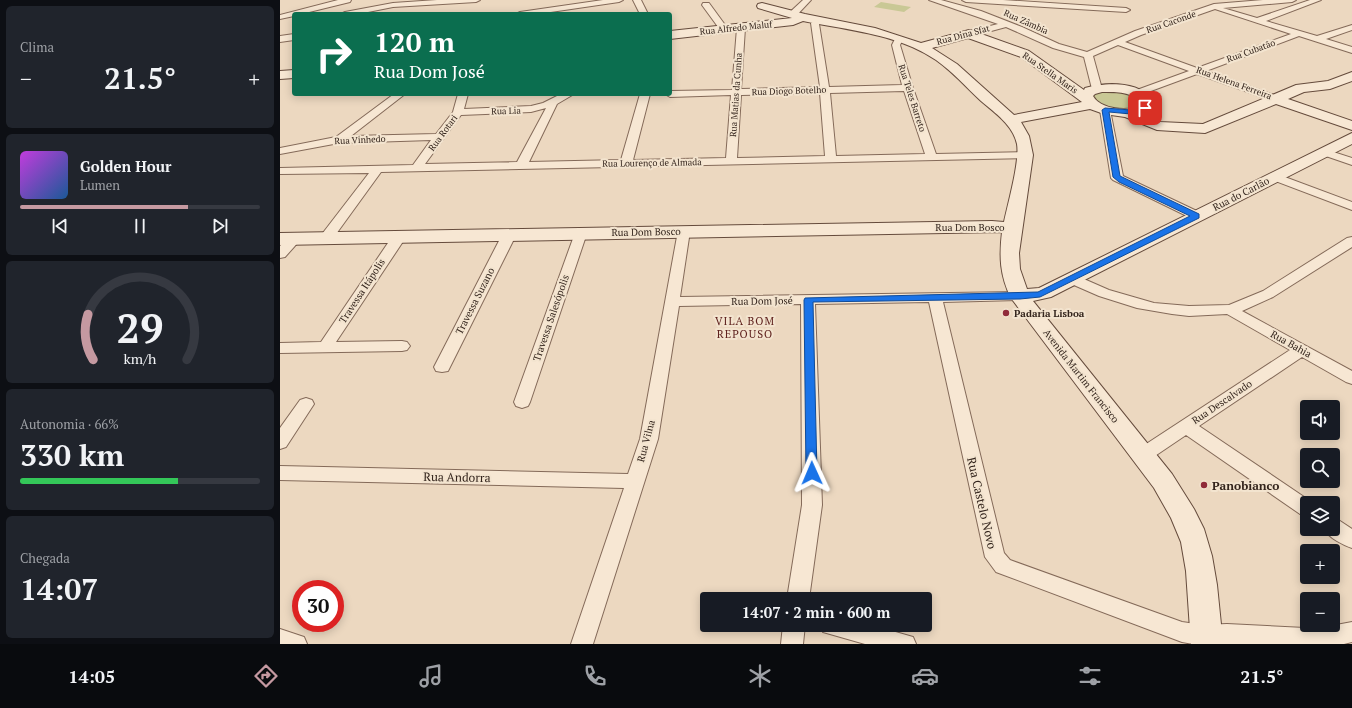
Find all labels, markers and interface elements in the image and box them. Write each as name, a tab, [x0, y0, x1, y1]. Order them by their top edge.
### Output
street label: Rua Zâmbia	[1002, 7, 1051, 37]
street label: Rua Caconde	[1145, 8, 1198, 36]
street label: Rua Alfredo Maluf	[699, 18, 774, 38]
street label: Rua Dina Sfat	[935, 22, 992, 48]
text: 120 m	[374, 23, 455, 60]
icon: right	[308, 28, 360, 80]
street label: Rua Cubatão	[1225, 37, 1277, 65]
text: Clima	[20, 38, 54, 56]
street label: Rua Stella Maris	[1020, 49, 1080, 97]
street label: Rua Matias da Cunha	[727, 52, 745, 138]
text: 21.5°	[104, 58, 176, 98]
text: Rua Dom José	[374, 59, 485, 83]
street label: Rua Teles Barreto	[895, 63, 929, 133]
text: −	[20, 64, 32, 93]
text: +	[248, 64, 260, 93]
street label: Rua Helena Ferreira	[1195, 64, 1274, 102]
street label: Rua Diogo Botelho	[751, 84, 827, 98]
pin	[1128, 91, 1162, 125]
icon: arrive	[1134, 97, 1156, 119]
street label: Rua Lia	[491, 104, 522, 118]
street label: Rua Rotari	[426, 112, 460, 154]
street label: Rua Vinhedo	[334, 133, 386, 147]
text: Golden Hour	[80, 156, 172, 176]
street label: Rua Lourenço de Almada	[602, 156, 702, 170]
street label: Rua do Carlão	[1210, 174, 1272, 214]
text: Lumen	[80, 176, 120, 194]
icon: previous	[49, 215, 71, 237]
icon: pause	[129, 215, 151, 237]
icon: next	[209, 215, 231, 237]
street label: Rua Dom Bosco	[935, 221, 1005, 234]
street label: Rua Dom Bosco	[611, 225, 681, 239]
street label: Travessa Itápolis	[336, 256, 388, 326]
street label: Travessa Suzano	[453, 265, 498, 337]
street label: Travessa Salesópolis	[530, 273, 572, 363]
street label: Rua Dom José	[731, 294, 793, 308]
text: 29	[116, 300, 164, 355]
place label: Padaria Lisboa	[1014, 307, 1085, 320]
marker: Padaria Lisboa	[1001, 308, 1011, 318]
district label: VILA BOM REPOUSO	[715, 314, 775, 341]
street label: Avenida Martim Francisco	[1040, 326, 1122, 426]
street label: Rua Bahia	[1268, 327, 1314, 361]
text: km/h	[124, 349, 157, 368]
street label: Rua Descalvado	[1189, 377, 1255, 427]
map controls	[1300, 400, 1340, 632]
button: sound	[1300, 400, 1340, 440]
text: Autonomia · 66%	[20, 415, 119, 433]
street label: Rua Vilna	[634, 418, 658, 464]
text: 330 km	[20, 435, 124, 475]
button: search	[1300, 448, 1340, 488]
position arrow	[791, 452, 833, 494]
street label: Rua Castelo Novo	[964, 456, 1000, 551]
street label: Rua Andorra	[423, 469, 491, 485]
place label: Panobianco	[1212, 478, 1279, 493]
marker: Panobianco	[1199, 480, 1209, 490]
button: layers	[1300, 496, 1340, 536]
button: +	[1300, 544, 1340, 584]
text: Chegada	[20, 549, 70, 567]
text: 14:07	[20, 569, 98, 609]
speed limit sign: 30	[292, 580, 344, 632]
button: −	[1300, 592, 1340, 632]
text: 14:07 · 2 min · 600 m	[742, 602, 890, 622]
icon: directions	[252, 662, 280, 690]
icon: music	[417, 662, 445, 690]
icon: phone	[581, 662, 609, 690]
icon: climate	[746, 662, 774, 690]
icon: car	[911, 662, 939, 690]
icon: filters	[1076, 662, 1104, 690]
text: 14:05	[68, 664, 115, 688]
text: 21.5°	[1240, 664, 1284, 688]

